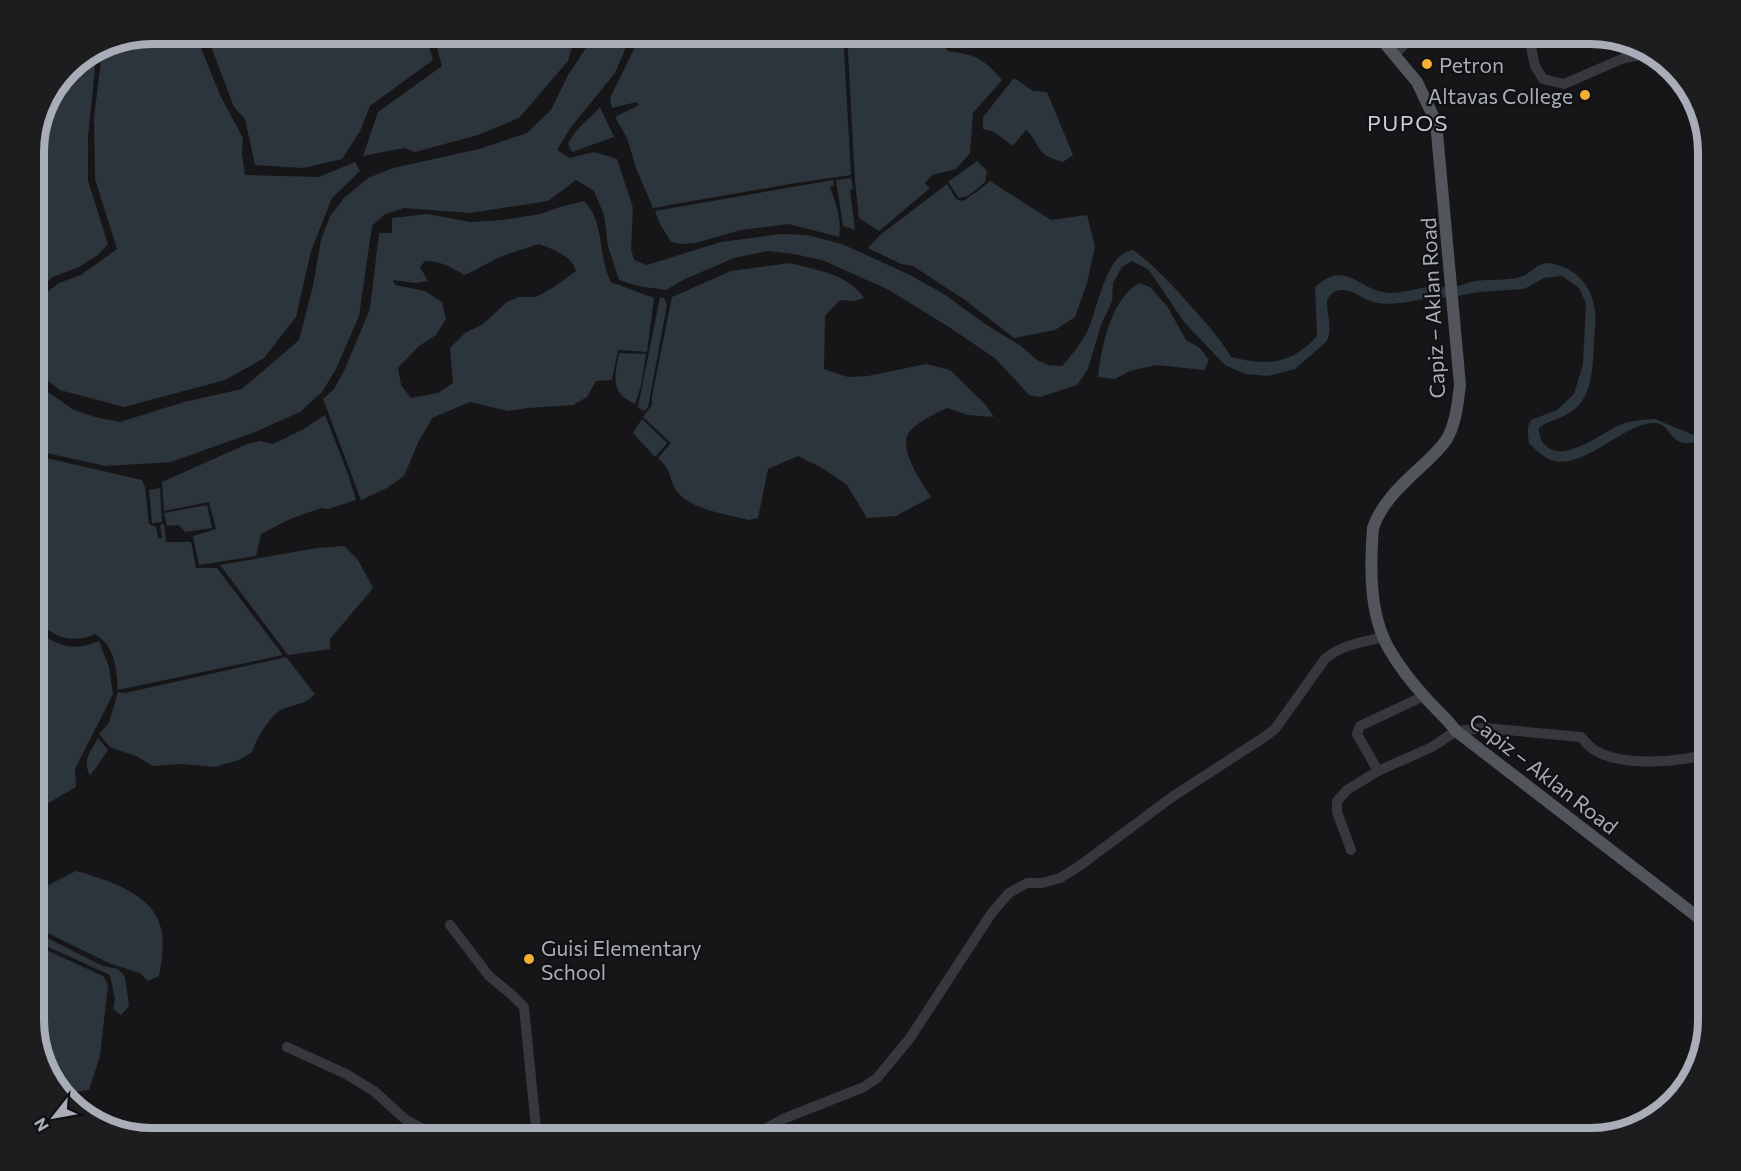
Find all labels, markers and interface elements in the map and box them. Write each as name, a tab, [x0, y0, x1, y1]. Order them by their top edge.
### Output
place label: Petron	[1439, 52, 1504, 77]
marker: Petron	[1420, 57, 1434, 71]
place label: Altavas College	[1428, 83, 1573, 108]
marker: Altavas College	[1578, 88, 1592, 102]
district label: PUPOS	[1367, 109, 1449, 136]
street label: Capiz – Aklan Road	[1415, 217, 1449, 399]
street label: Capiz – Aklan Road	[1465, 707, 1623, 839]
place label: Guisi Elementary School	[541, 935, 702, 984]
marker: Guisi Elementary School	[522, 952, 536, 966]
north arrow	[24, 1087, 84, 1147]
text: N	[29, 1115, 52, 1135]

